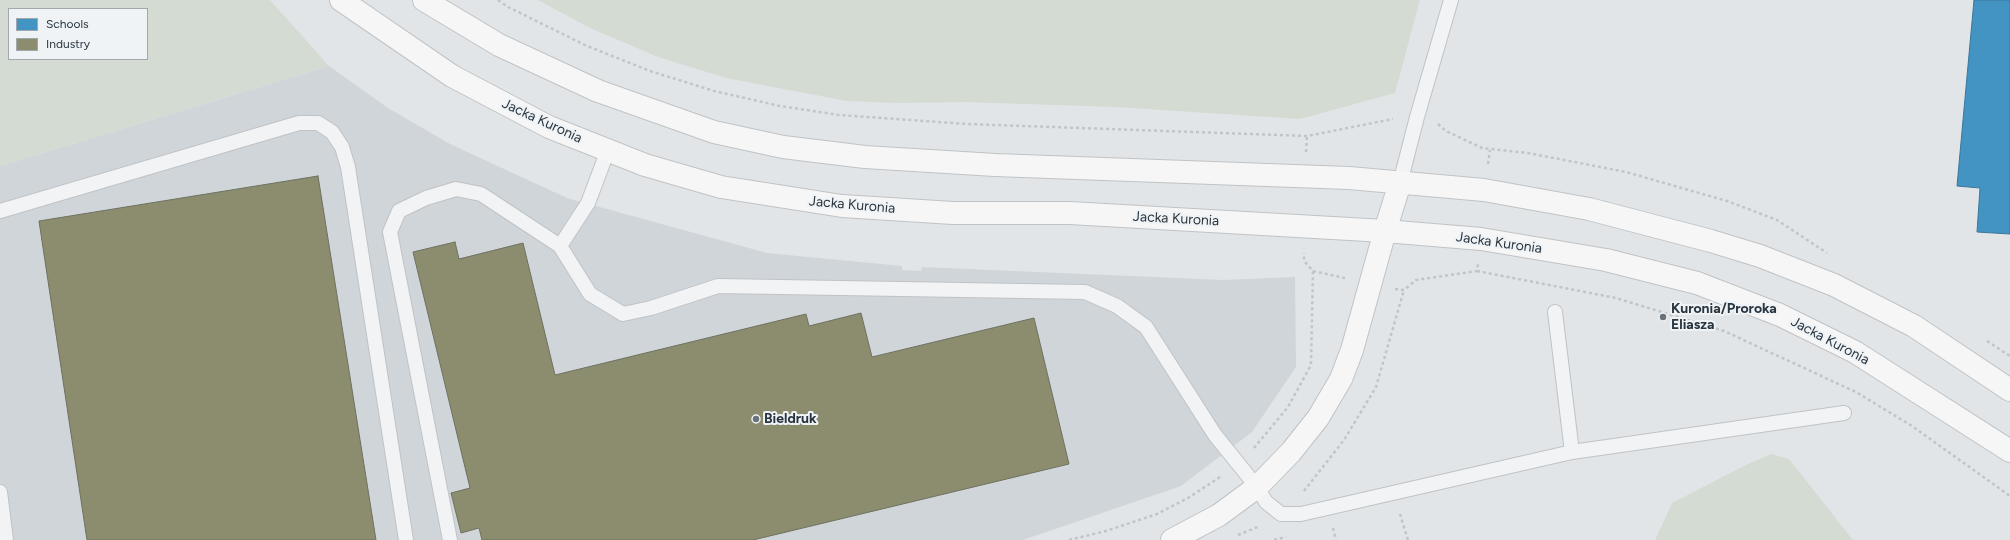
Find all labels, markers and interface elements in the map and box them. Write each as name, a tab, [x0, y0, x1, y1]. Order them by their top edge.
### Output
legend	[8, 8, 148, 60]
text: Schools	[46, 17, 89, 31]
text: Industry	[46, 37, 90, 51]
street label: Jacka Kuronia	[499, 95, 585, 147]
street label: Jacka Kuronia	[808, 193, 896, 217]
street label: Jacka Kuronia	[1132, 208, 1220, 230]
street label: Jacka Kuronia	[1455, 229, 1543, 257]
place label: Kuronia/Proroka Eliasza	[1671, 301, 1777, 334]
marker: Kuronia/Proroka Eliasza	[1658, 312, 1668, 322]
street label: Jacka Kuronia	[1788, 313, 1872, 369]
place label: Bieldruk	[764, 411, 817, 427]
marker: Bieldruk	[751, 414, 761, 424]

